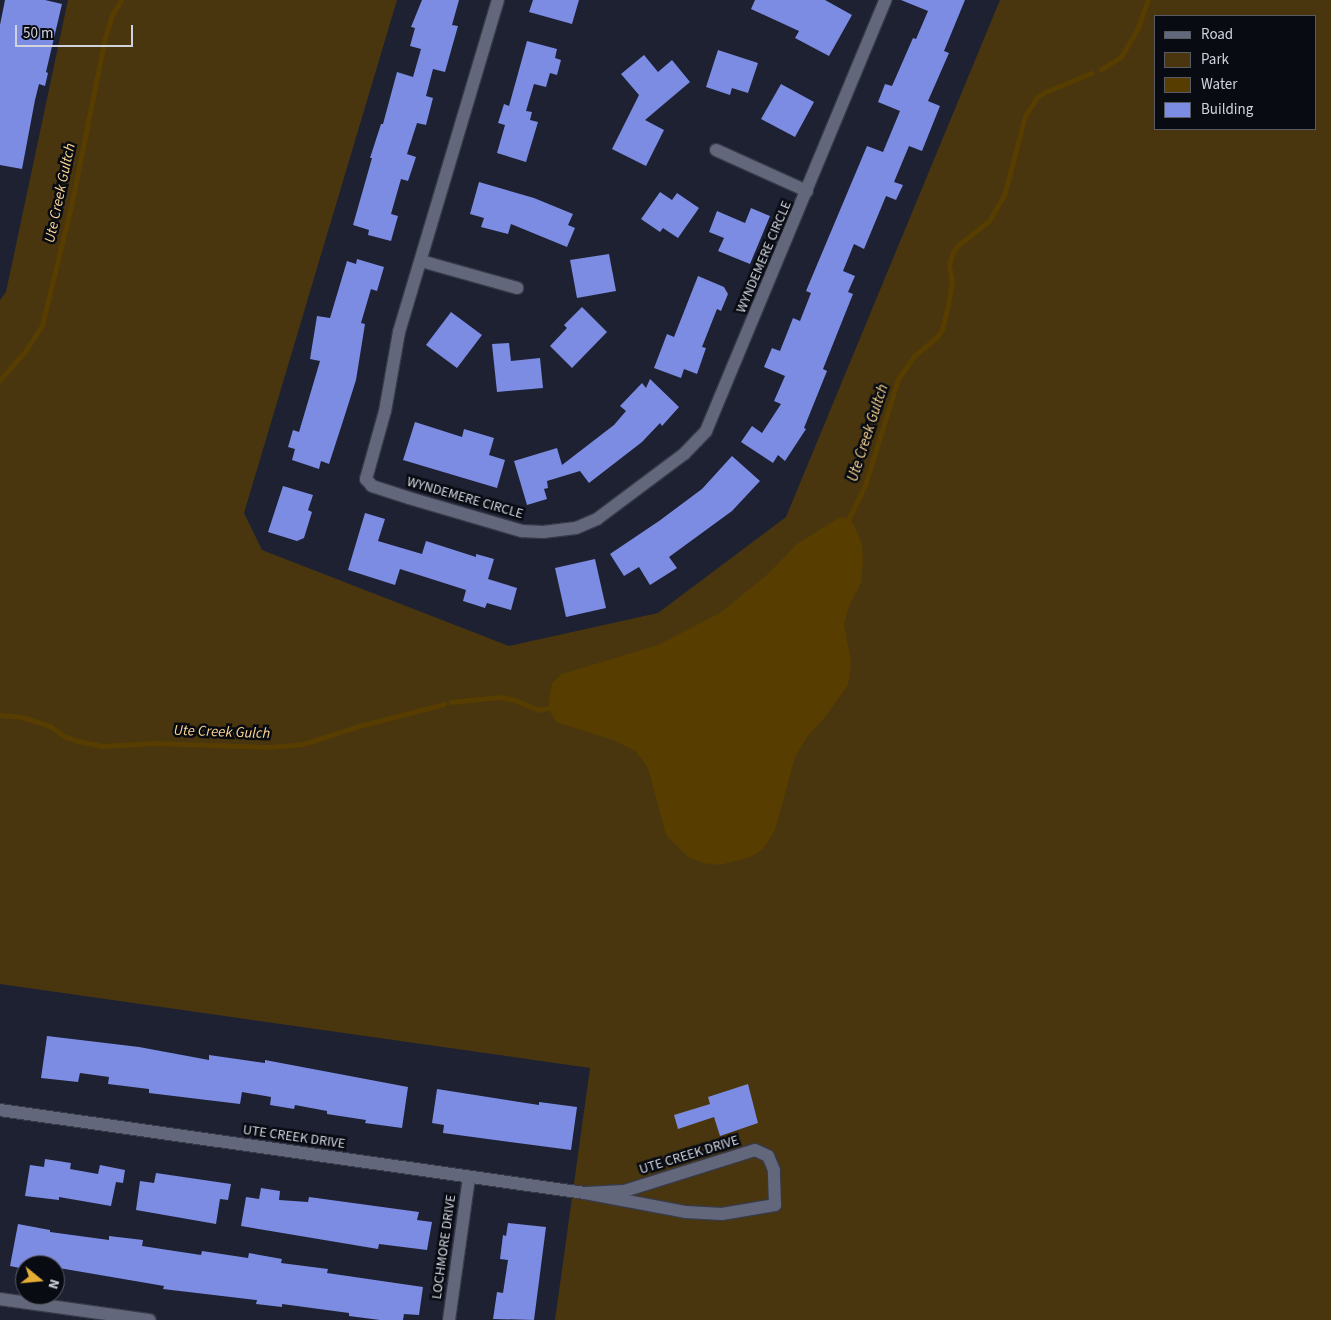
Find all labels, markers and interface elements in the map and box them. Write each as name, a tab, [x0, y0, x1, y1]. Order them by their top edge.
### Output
scale bar	[18, 15, 135, 47]
legend	[1154, 15, 1316, 130]
text: 50 m	[23, 23, 53, 44]
text: Road	[1201, 24, 1233, 45]
text: Park	[1201, 49, 1229, 70]
text: Water	[1201, 74, 1237, 95]
text: Building	[1201, 99, 1253, 120]
water label: Ute Creek Gultch	[41, 142, 79, 244]
street label: WYNDEMERE CIRCLE	[733, 198, 795, 316]
water label: Ute Creek Gultch	[844, 382, 892, 484]
street label: WYNDEMERE CIRCLE	[405, 473, 525, 523]
water label: Ute Creek Gulch	[173, 721, 271, 743]
street label: UTE CREEK DRIVE	[242, 1122, 346, 1152]
street label: UTE CREEK DRIVE	[637, 1132, 741, 1178]
street label: LOCHMORE DRIVE	[428, 1194, 460, 1300]
north arrow	[15, 1255, 65, 1305]
text: N	[42, 1277, 64, 1291]

